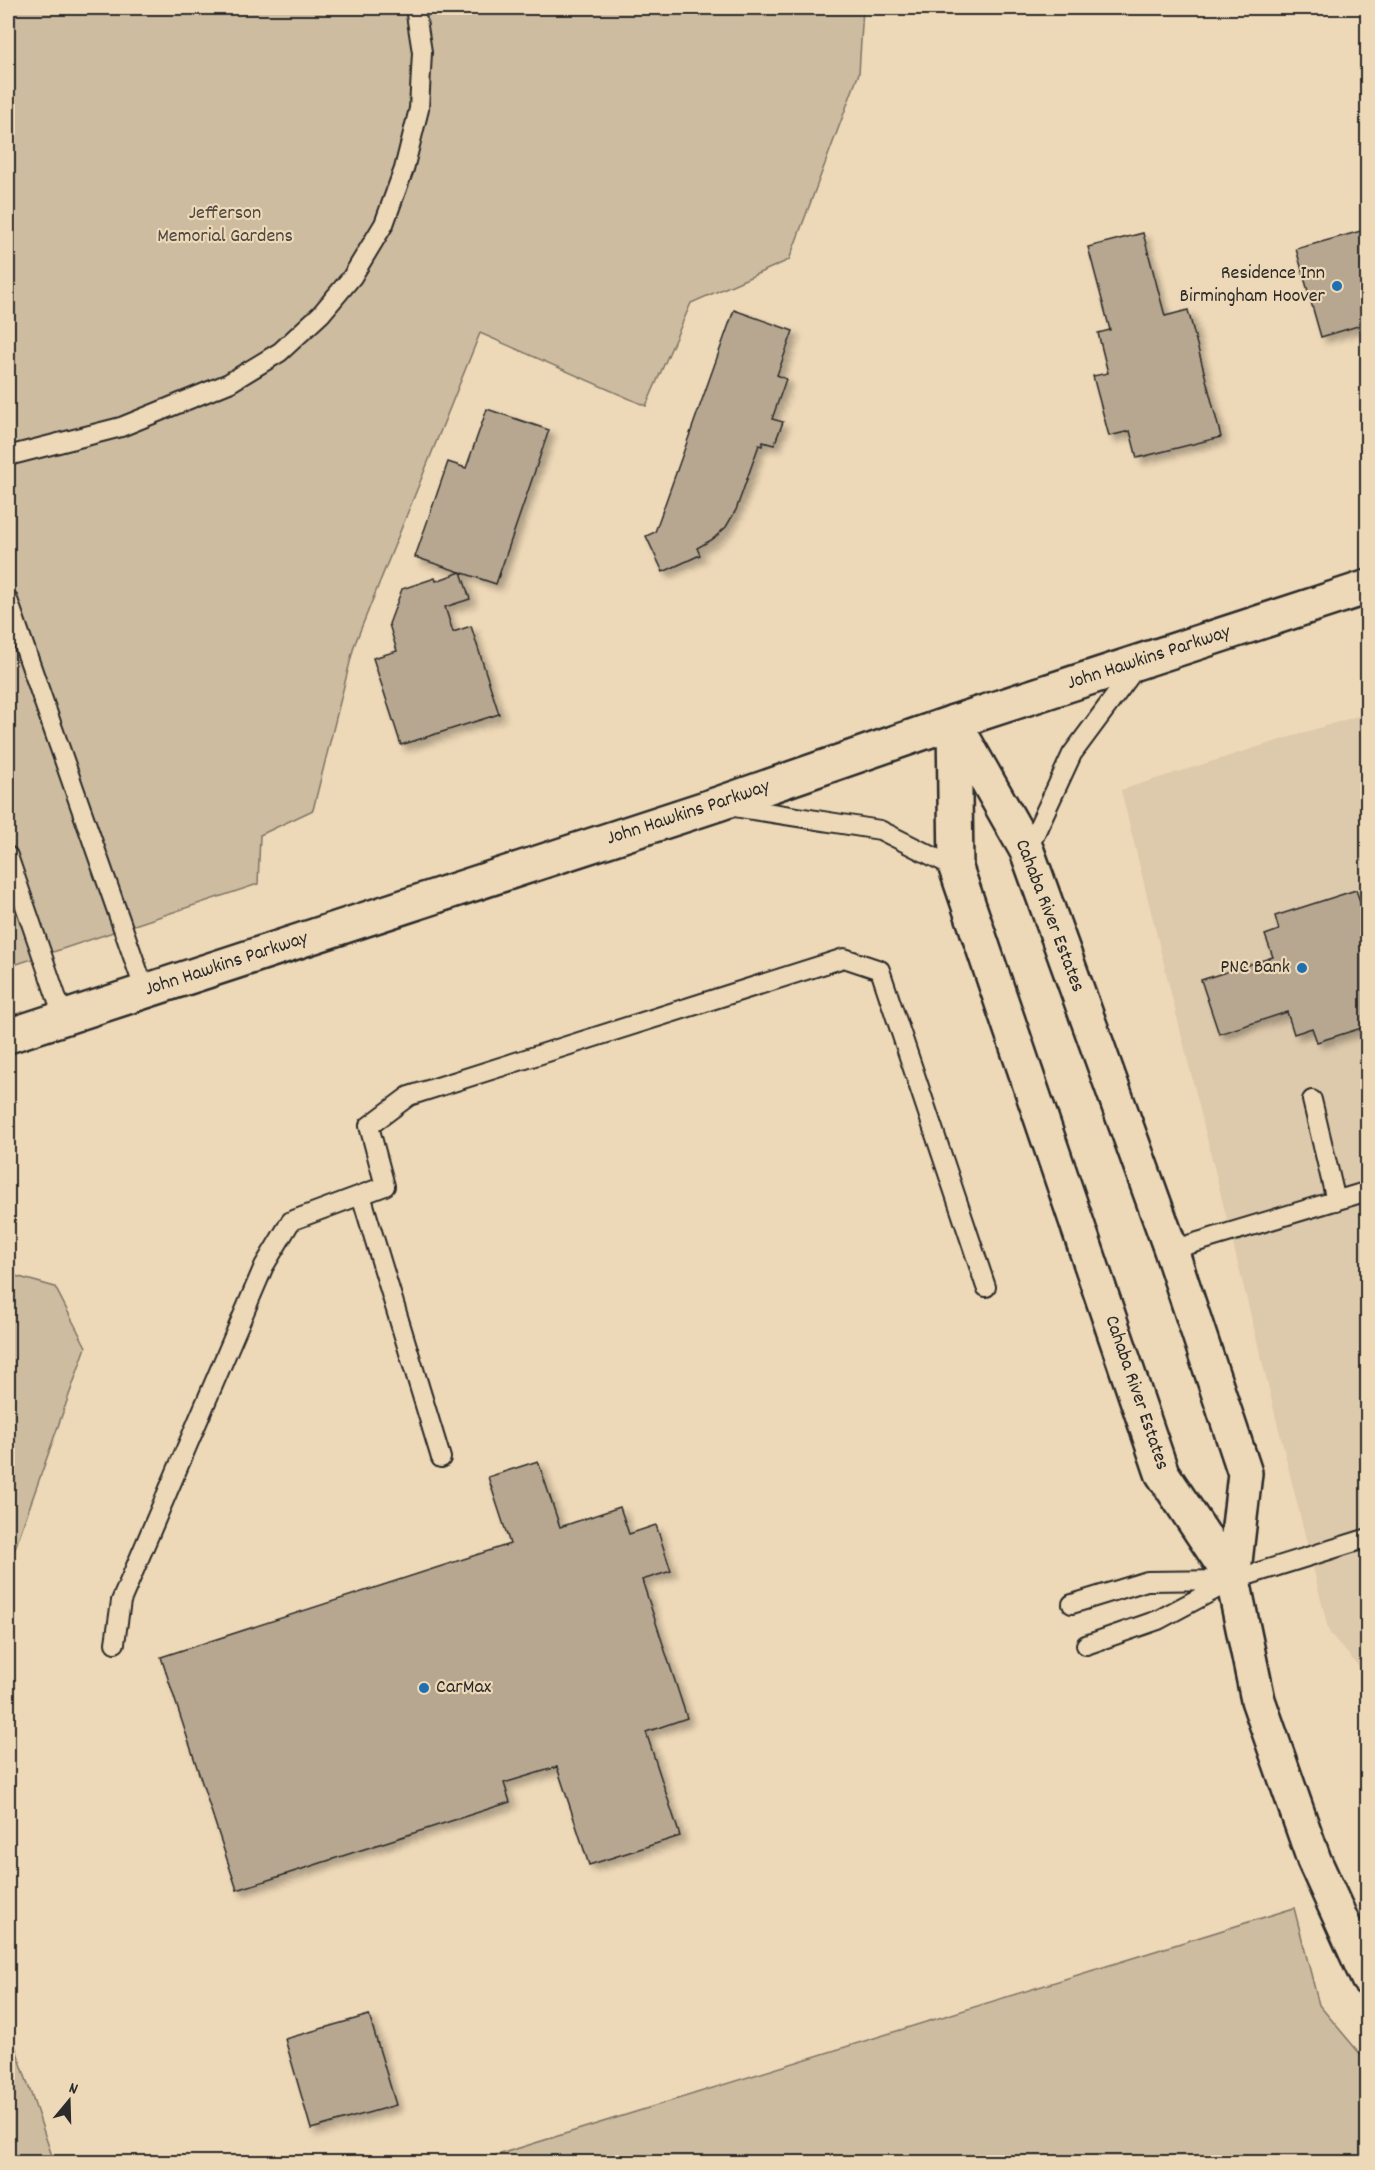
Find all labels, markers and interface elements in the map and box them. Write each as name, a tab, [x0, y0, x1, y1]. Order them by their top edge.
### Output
park label: Jefferson Memorial Gardens	[157, 200, 293, 251]
place label: Residence Inn Birmingham Hoover	[1180, 260, 1326, 311]
marker: Residence Inn Birmingham Hoover	[1330, 279, 1344, 293]
street label: John Hawkins Parkway	[1064, 618, 1235, 698]
street label: John Hawkins Parkway	[603, 773, 775, 853]
street label: Cahaba River Estates	[1007, 835, 1091, 997]
street label: John Hawkins Parkway	[141, 925, 313, 1004]
place label: PNC Bank	[1220, 954, 1290, 982]
marker: PNC Bank	[1295, 961, 1309, 975]
street label: Cahaba River Estates	[1096, 1312, 1176, 1474]
place label: CarMax	[436, 1674, 492, 1702]
marker: CarMax	[417, 1681, 431, 1695]
north arrow	[39, 2071, 99, 2131]
text: N	[66, 2077, 81, 2101]

